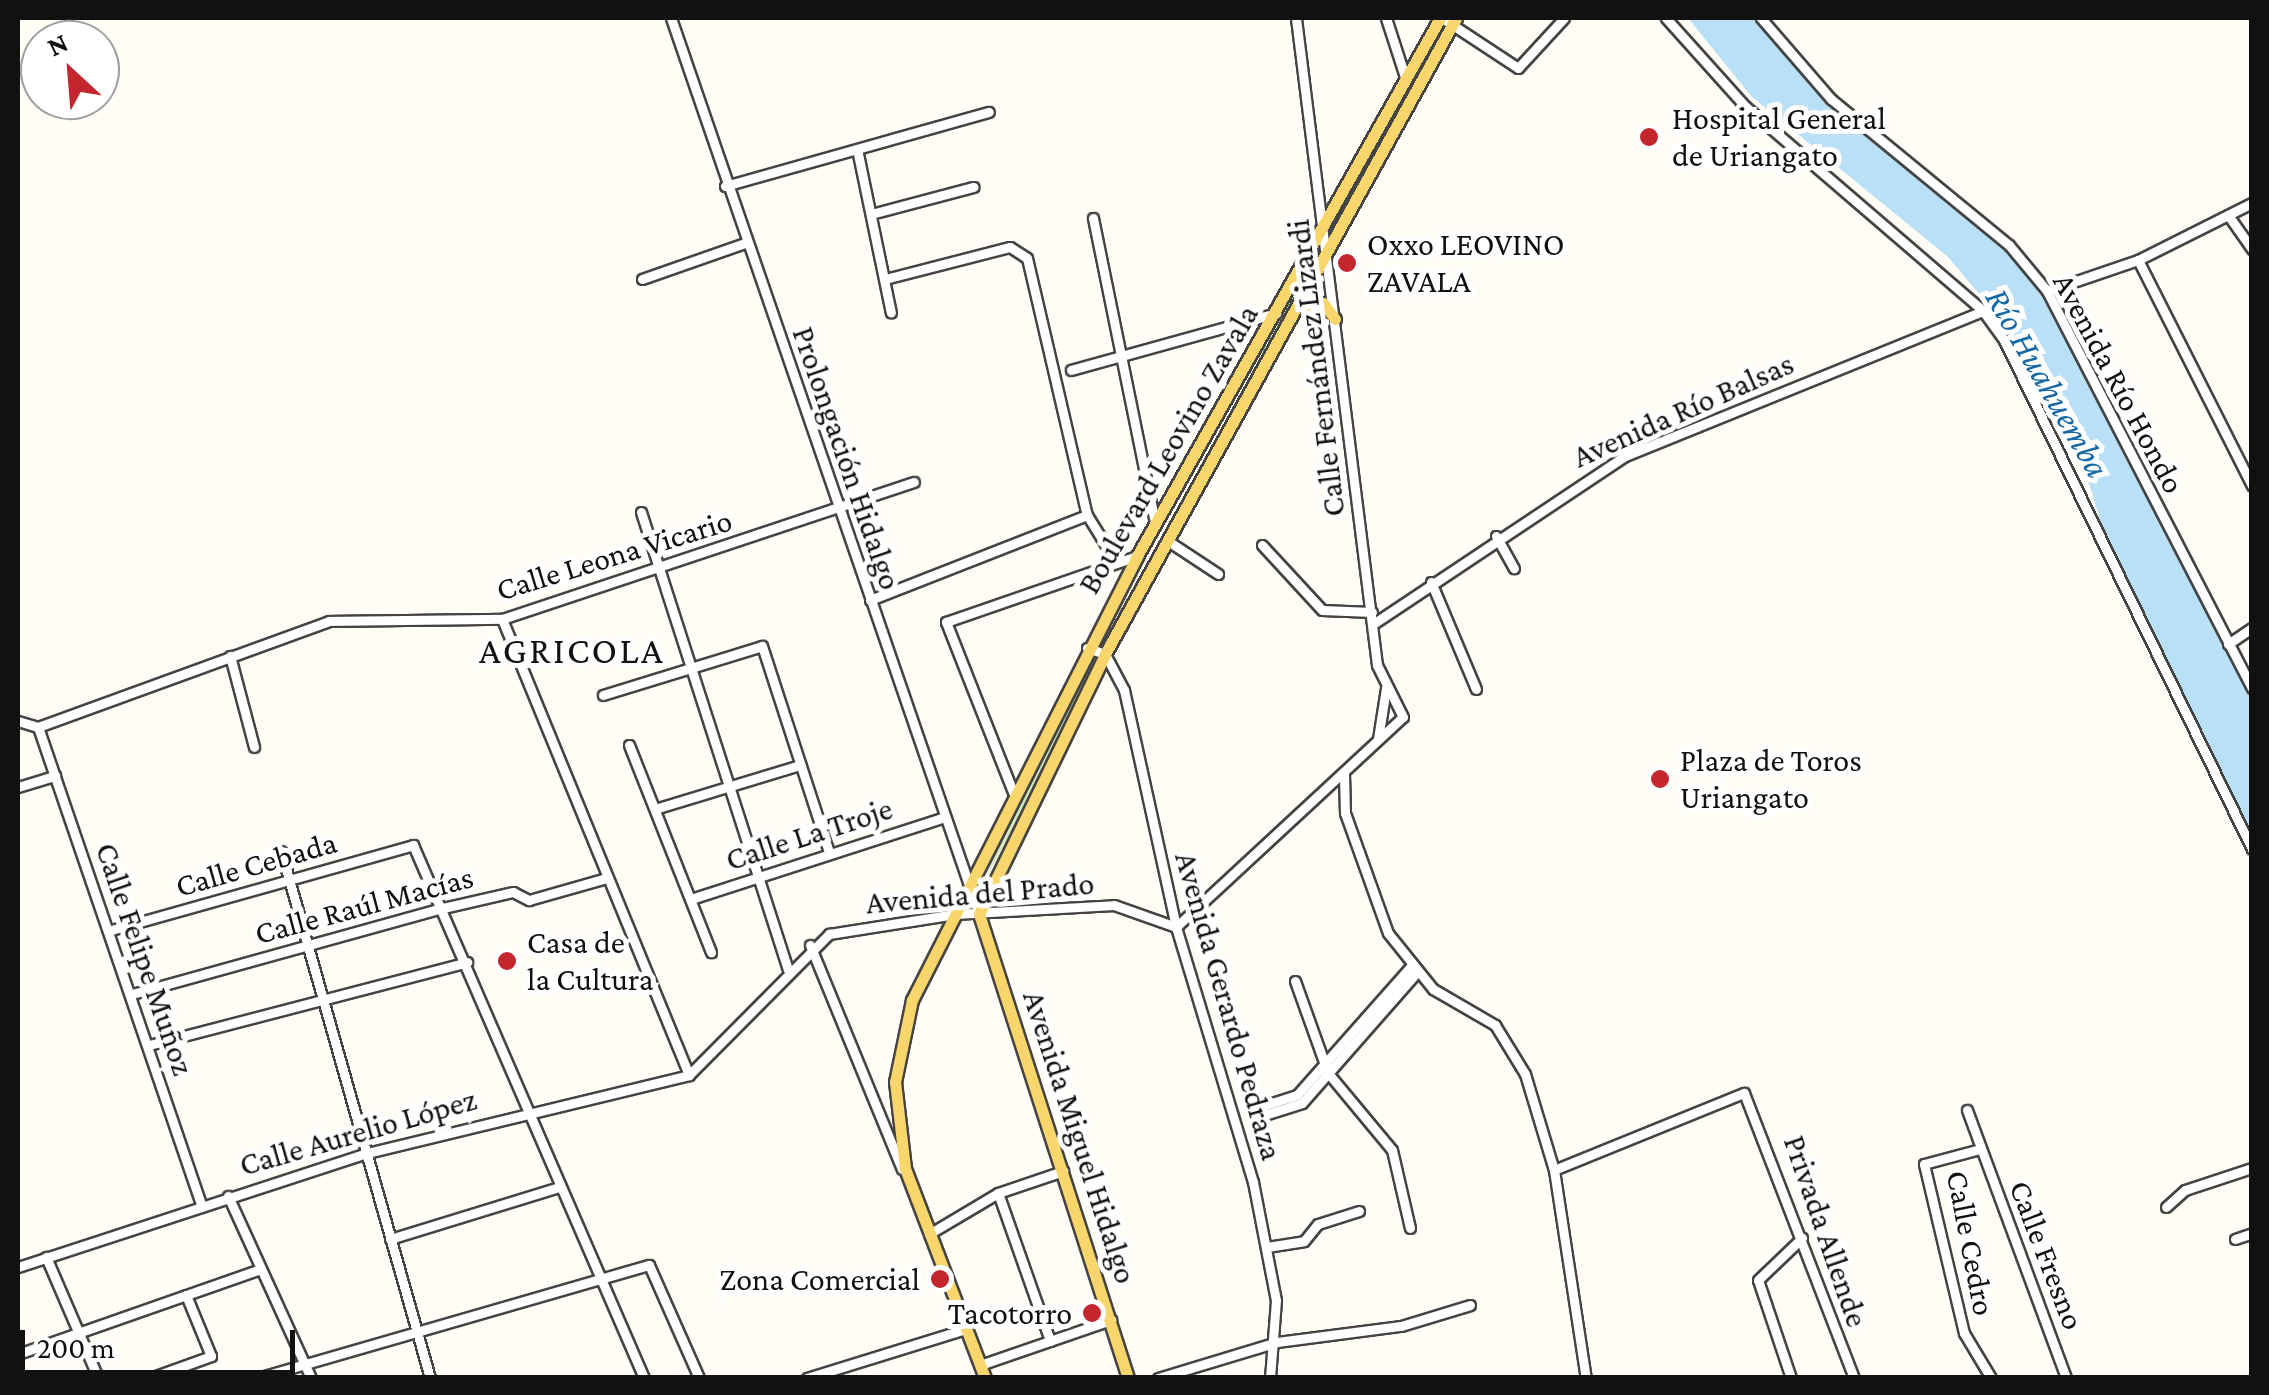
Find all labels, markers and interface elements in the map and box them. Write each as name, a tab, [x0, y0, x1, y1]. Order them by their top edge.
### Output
north arrow	[20, 20, 120, 120]
text: N	[42, 26, 73, 63]
place label: Hospital General de Uriangato	[1672, 100, 1886, 175]
marker: Hospital General de Uriangato	[1636, 124, 1662, 150]
street label: Calle Fernández Lizardi	[1279, 217, 1353, 519]
place label: Oxxo LEOVINO ZAVALA	[1367, 226, 1564, 301]
marker: Oxxo LEOVINO ZAVALA	[1336, 252, 1358, 274]
street label: Avenida Río Hondo	[2045, 266, 2193, 500]
water label: Río Huahuemba	[1976, 281, 2118, 485]
street label: Boulevard Leovino Zavala	[1069, 298, 1267, 600]
street label: Prolongación Hidalgo	[784, 321, 910, 595]
street label: Avenida Río Balsas	[1567, 344, 1799, 476]
street label: Calle Leona Vicario	[492, 501, 736, 609]
district label: AGRICOLA	[479, 628, 665, 674]
place label: Plaza de Toros Uriangato	[1680, 742, 1862, 817]
marker: Plaza de Toros Uriangato	[1649, 768, 1671, 790]
street label: Calle La Troje	[721, 789, 897, 879]
street label: Calle Cebada	[171, 823, 341, 905]
street label: Calle Felipe Muñoz	[87, 838, 203, 1080]
street label: Avenida Gerardo Pedraza	[1167, 847, 1291, 1165]
street label: Calle Raúl Macías	[251, 857, 477, 953]
street label: Avenida del Prado	[864, 864, 1096, 922]
place label: Casa de la Cultura	[527, 924, 653, 999]
marker: Casa de la Cultura	[496, 950, 518, 972]
street label: Avenida Miguel Hidalgo	[1015, 986, 1145, 1288]
street label: Calle Aurelio López	[235, 1080, 481, 1184]
street label: Privada Allende	[1775, 1130, 1877, 1332]
street label: Calle Cedro	[1938, 1167, 2004, 1319]
street label: Calle Fresno	[2001, 1175, 2093, 1335]
place label: Zona Comercial	[720, 1260, 920, 1298]
marker: Zona Comercial	[929, 1268, 951, 1290]
place label: Tacotorro	[948, 1294, 1072, 1332]
marker: Tacotorro	[1081, 1302, 1103, 1324]
scale bar	[25, 1310, 300, 1372]
text: 200 m	[37, 1331, 115, 1364]

